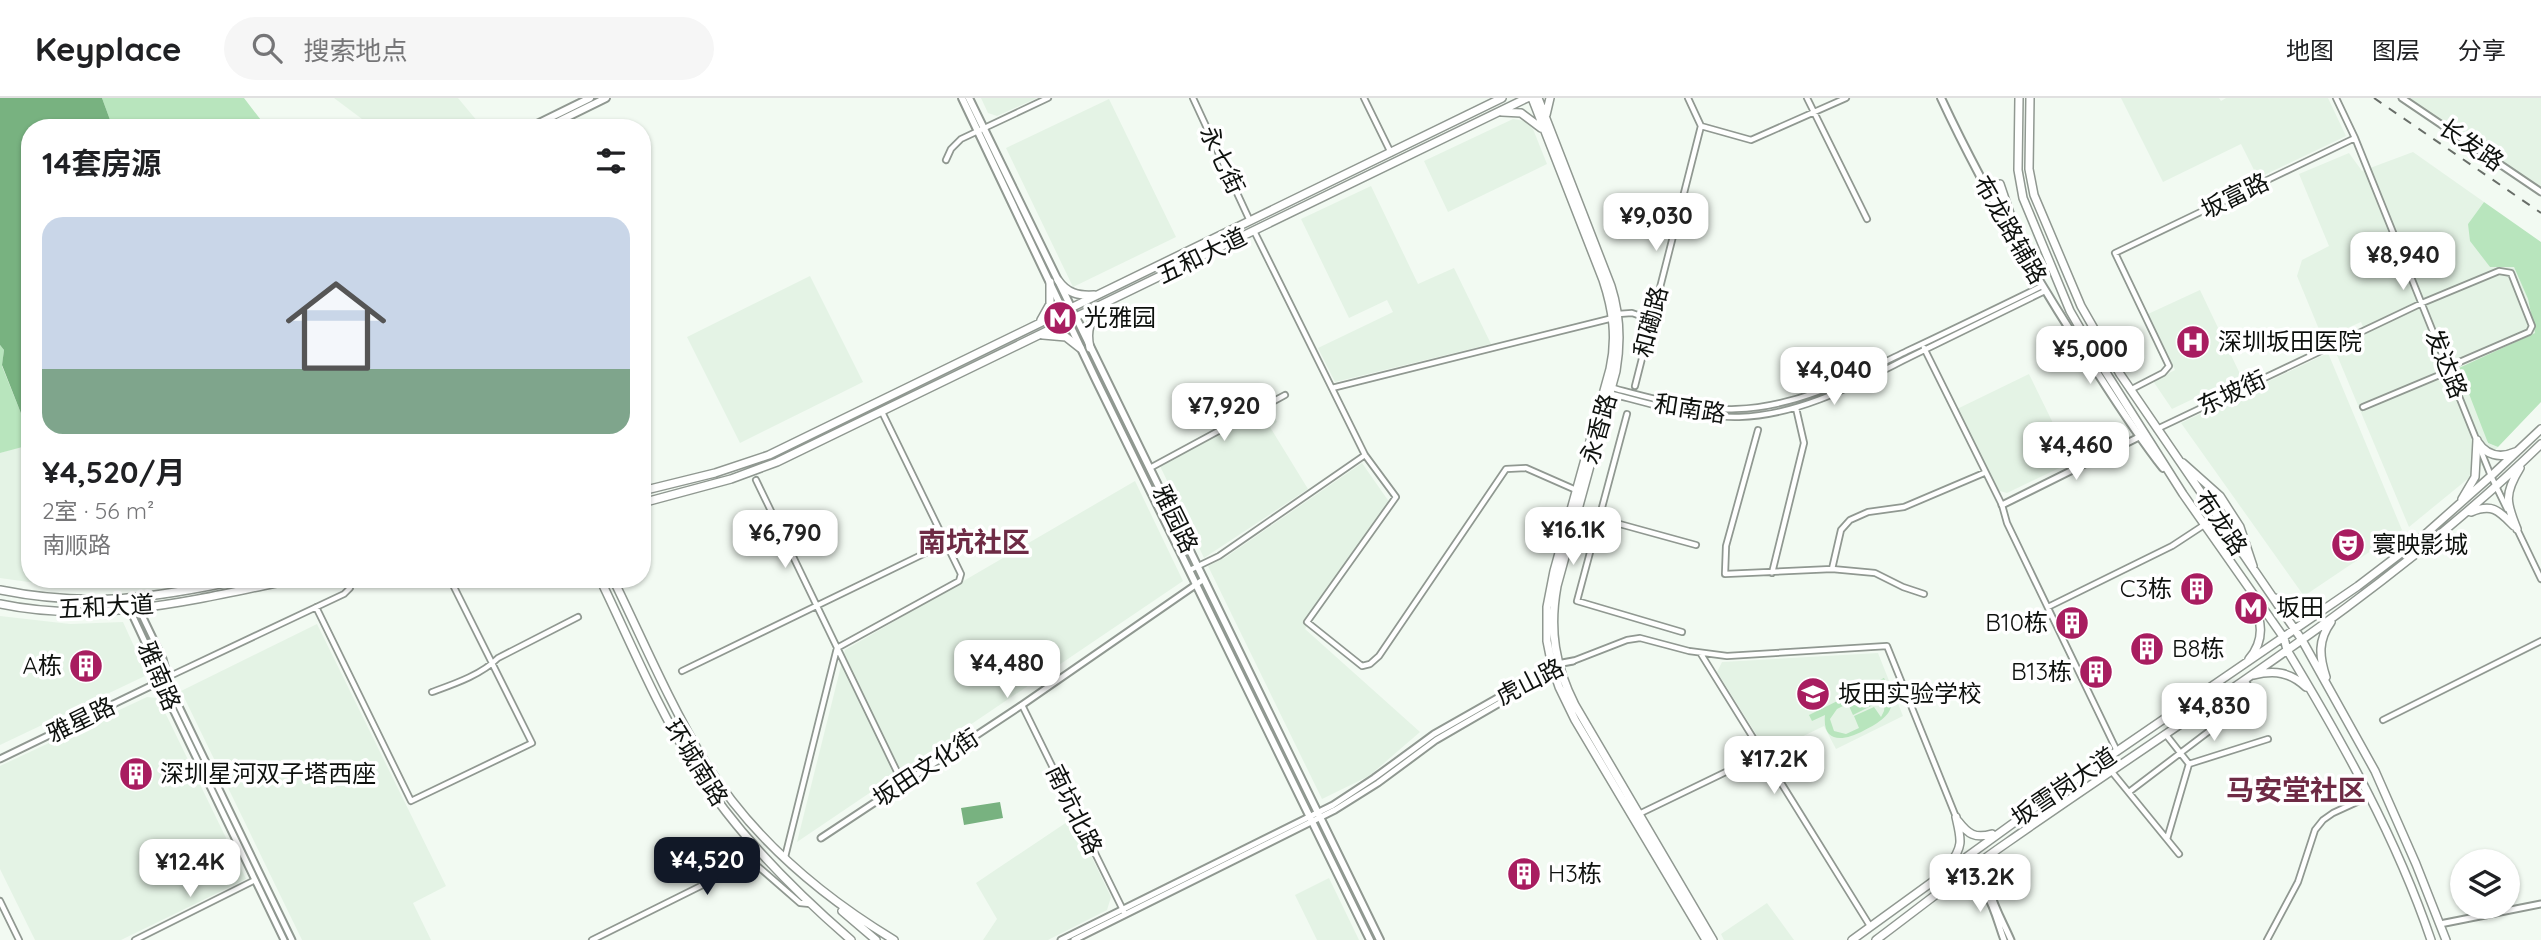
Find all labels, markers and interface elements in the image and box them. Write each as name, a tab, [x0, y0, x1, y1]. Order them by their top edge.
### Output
search box	[224, 17, 714, 80]
text: Keyplace	[35, 28, 182, 69]
icon: search	[248, 29, 286, 67]
text: 搜索地点	[304, 34, 408, 67]
text: 地图	[2286, 35, 2334, 65]
text: 图层	[2372, 35, 2420, 65]
text: 分享	[2458, 35, 2506, 65]
street label: 长发路	[2433, 112, 2510, 177]
street label: 永七街	[1194, 121, 1252, 199]
icon: filters	[592, 142, 630, 180]
text: 14套房源	[42, 144, 161, 182]
street label: 坂富路	[2196, 166, 2273, 224]
street label: 布龙路辅路	[1968, 170, 2054, 289]
pin: ¥9,030	[1599, 194, 1713, 253]
text: ¥9,030	[1619, 201, 1693, 230]
street label: 五和大道	[1152, 221, 1251, 290]
pin: ¥8,940	[2346, 232, 2460, 292]
text: ¥8,940	[2366, 240, 2440, 269]
icon: home	[273, 263, 399, 389]
street label: 和磡路	[1627, 283, 1673, 360]
metro station icon: 光雅园	[1041, 299, 1079, 337]
place label: 光雅园	[1084, 302, 1156, 332]
hospital icon: 深圳坂田医院	[2174, 323, 2212, 361]
street label: 发达路	[2420, 325, 2474, 403]
place label: 深圳坂田医院	[2218, 326, 2362, 356]
pin: ¥5,000	[2033, 327, 2147, 386]
text: ¥5,000	[2052, 334, 2128, 363]
pin: ¥4,040	[1777, 348, 1891, 407]
text: ¥4,040	[1796, 355, 1872, 384]
street label: 东坡街	[2193, 363, 2271, 421]
pin: ¥7,920	[1167, 384, 1281, 443]
street label: 和南路	[1652, 388, 1728, 428]
street label: 永香路	[1574, 390, 1622, 467]
text: ¥7,920	[1188, 391, 1260, 420]
pin: ¥4,460	[2019, 422, 2133, 482]
text: ¥4,460	[2039, 430, 2113, 459]
text: ¥4,520/月	[42, 453, 186, 491]
street label: 雅园路	[1147, 480, 1205, 557]
street label: 布龙路	[2189, 484, 2254, 561]
text: 2室 · 56 m²	[42, 496, 154, 525]
pin: ¥16.1K	[1516, 508, 1630, 567]
pin: ¥6,790	[728, 510, 842, 570]
text: ¥16.1K	[1541, 515, 1605, 544]
text: ¥6,790	[749, 518, 821, 547]
district label: 南坑社区	[918, 524, 1030, 559]
theatre icon: 寰映影城	[2329, 526, 2367, 564]
place label: 寰映影城	[2372, 529, 2468, 559]
text: 南顺路	[42, 530, 111, 559]
building icon: C3栋	[2178, 570, 2216, 608]
place label: C3栋	[2120, 573, 2172, 603]
street label: 五和大道	[57, 589, 155, 623]
metro station icon: 坂田	[2232, 589, 2270, 627]
place label: 坂田	[2276, 592, 2324, 622]
building icon: B10栋	[2053, 604, 2091, 642]
place label: B10栋	[1985, 607, 2048, 637]
building icon: B8栋	[2128, 630, 2166, 668]
place label: B8栋	[2172, 633, 2225, 663]
street label: 雅南路	[132, 637, 188, 715]
pin: ¥4,480	[950, 640, 1064, 700]
building icon: A栋	[67, 647, 105, 685]
text: ¥4,480	[970, 648, 1044, 677]
place label: A栋	[22, 650, 62, 680]
street label: 虎山路	[1491, 651, 1568, 711]
building icon: B13栋	[2077, 653, 2115, 691]
place label: B13栋	[2011, 656, 2072, 686]
school or university icon: 坂田实验学校	[1794, 675, 1832, 713]
place label: 坂田实验学校	[1838, 678, 1982, 708]
pin: ¥4,830	[2157, 684, 2271, 743]
street label: 雅星路	[42, 690, 119, 748]
text: ¥4,830	[2178, 691, 2250, 720]
street label: 环城南路	[659, 714, 735, 811]
street label: 坂田文化街	[867, 722, 984, 812]
pin: ¥17.2K	[1717, 736, 1831, 796]
street label: 坂雪岗大道	[2005, 740, 2122, 832]
text: ¥17.2K	[1740, 744, 1808, 773]
building icon: 深圳星河双子塔西座	[117, 755, 155, 793]
place label: 深圳星河双子塔西座	[160, 758, 376, 788]
street label: 南坑北路	[1040, 760, 1109, 859]
district label: 马安堂社区	[2226, 772, 2366, 807]
pin: ¥4,520	[650, 838, 764, 897]
pin: ¥12.4K	[133, 840, 247, 899]
text: ¥4,520	[670, 845, 744, 874]
text: ¥12.4K	[155, 847, 225, 876]
map controls	[2450, 849, 2520, 919]
button: layers	[2450, 849, 2520, 919]
pin: ¥13.2K	[1923, 854, 2037, 914]
building icon: H3栋	[1505, 855, 1543, 893]
place label: H3栋	[1548, 858, 1602, 888]
text: ¥13.2K	[1946, 862, 2014, 891]

